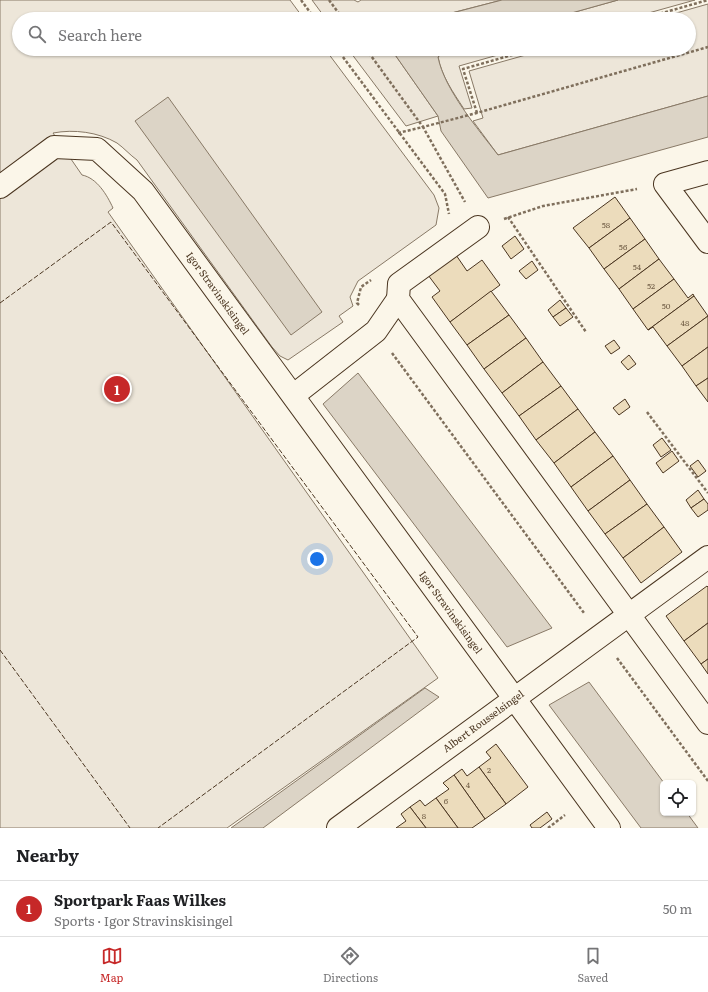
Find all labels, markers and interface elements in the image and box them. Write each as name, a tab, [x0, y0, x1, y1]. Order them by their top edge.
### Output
search box	[12, 12, 696, 56]
icon: search	[26, 23, 48, 45]
text: Search here	[58, 23, 142, 46]
house number: 58	[602, 219, 611, 230]
house number: 56	[619, 241, 628, 252]
street label: Igor Stravinskisingel	[183, 248, 254, 338]
house number: 54	[633, 261, 642, 272]
house number: 52	[647, 280, 655, 291]
house number: 50	[662, 300, 671, 311]
house number: 48	[681, 317, 690, 328]
pin: 1	[104, 374, 130, 404]
your location	[307, 549, 327, 569]
street label: Igor Stravinskisingel	[416, 567, 487, 657]
street label: Albert Rousselsingel	[439, 686, 527, 755]
house number: 2	[487, 764, 491, 775]
house number: 4	[466, 779, 471, 790]
map controls	[660, 780, 696, 816]
button: locate	[660, 780, 696, 816]
house number: 6	[444, 795, 449, 806]
house number: 8	[422, 810, 427, 821]
text: Nearby	[16, 842, 79, 867]
text: Sportpark Faas Wilkes	[54, 888, 226, 911]
text: 1	[26, 899, 32, 918]
text: 50 m	[663, 899, 692, 918]
text: Sports · Igor Stravinskisingel	[54, 911, 233, 930]
tab: Map	[100, 945, 123, 985]
tab: Directions	[323, 945, 378, 985]
tab: Saved	[578, 945, 608, 985]

